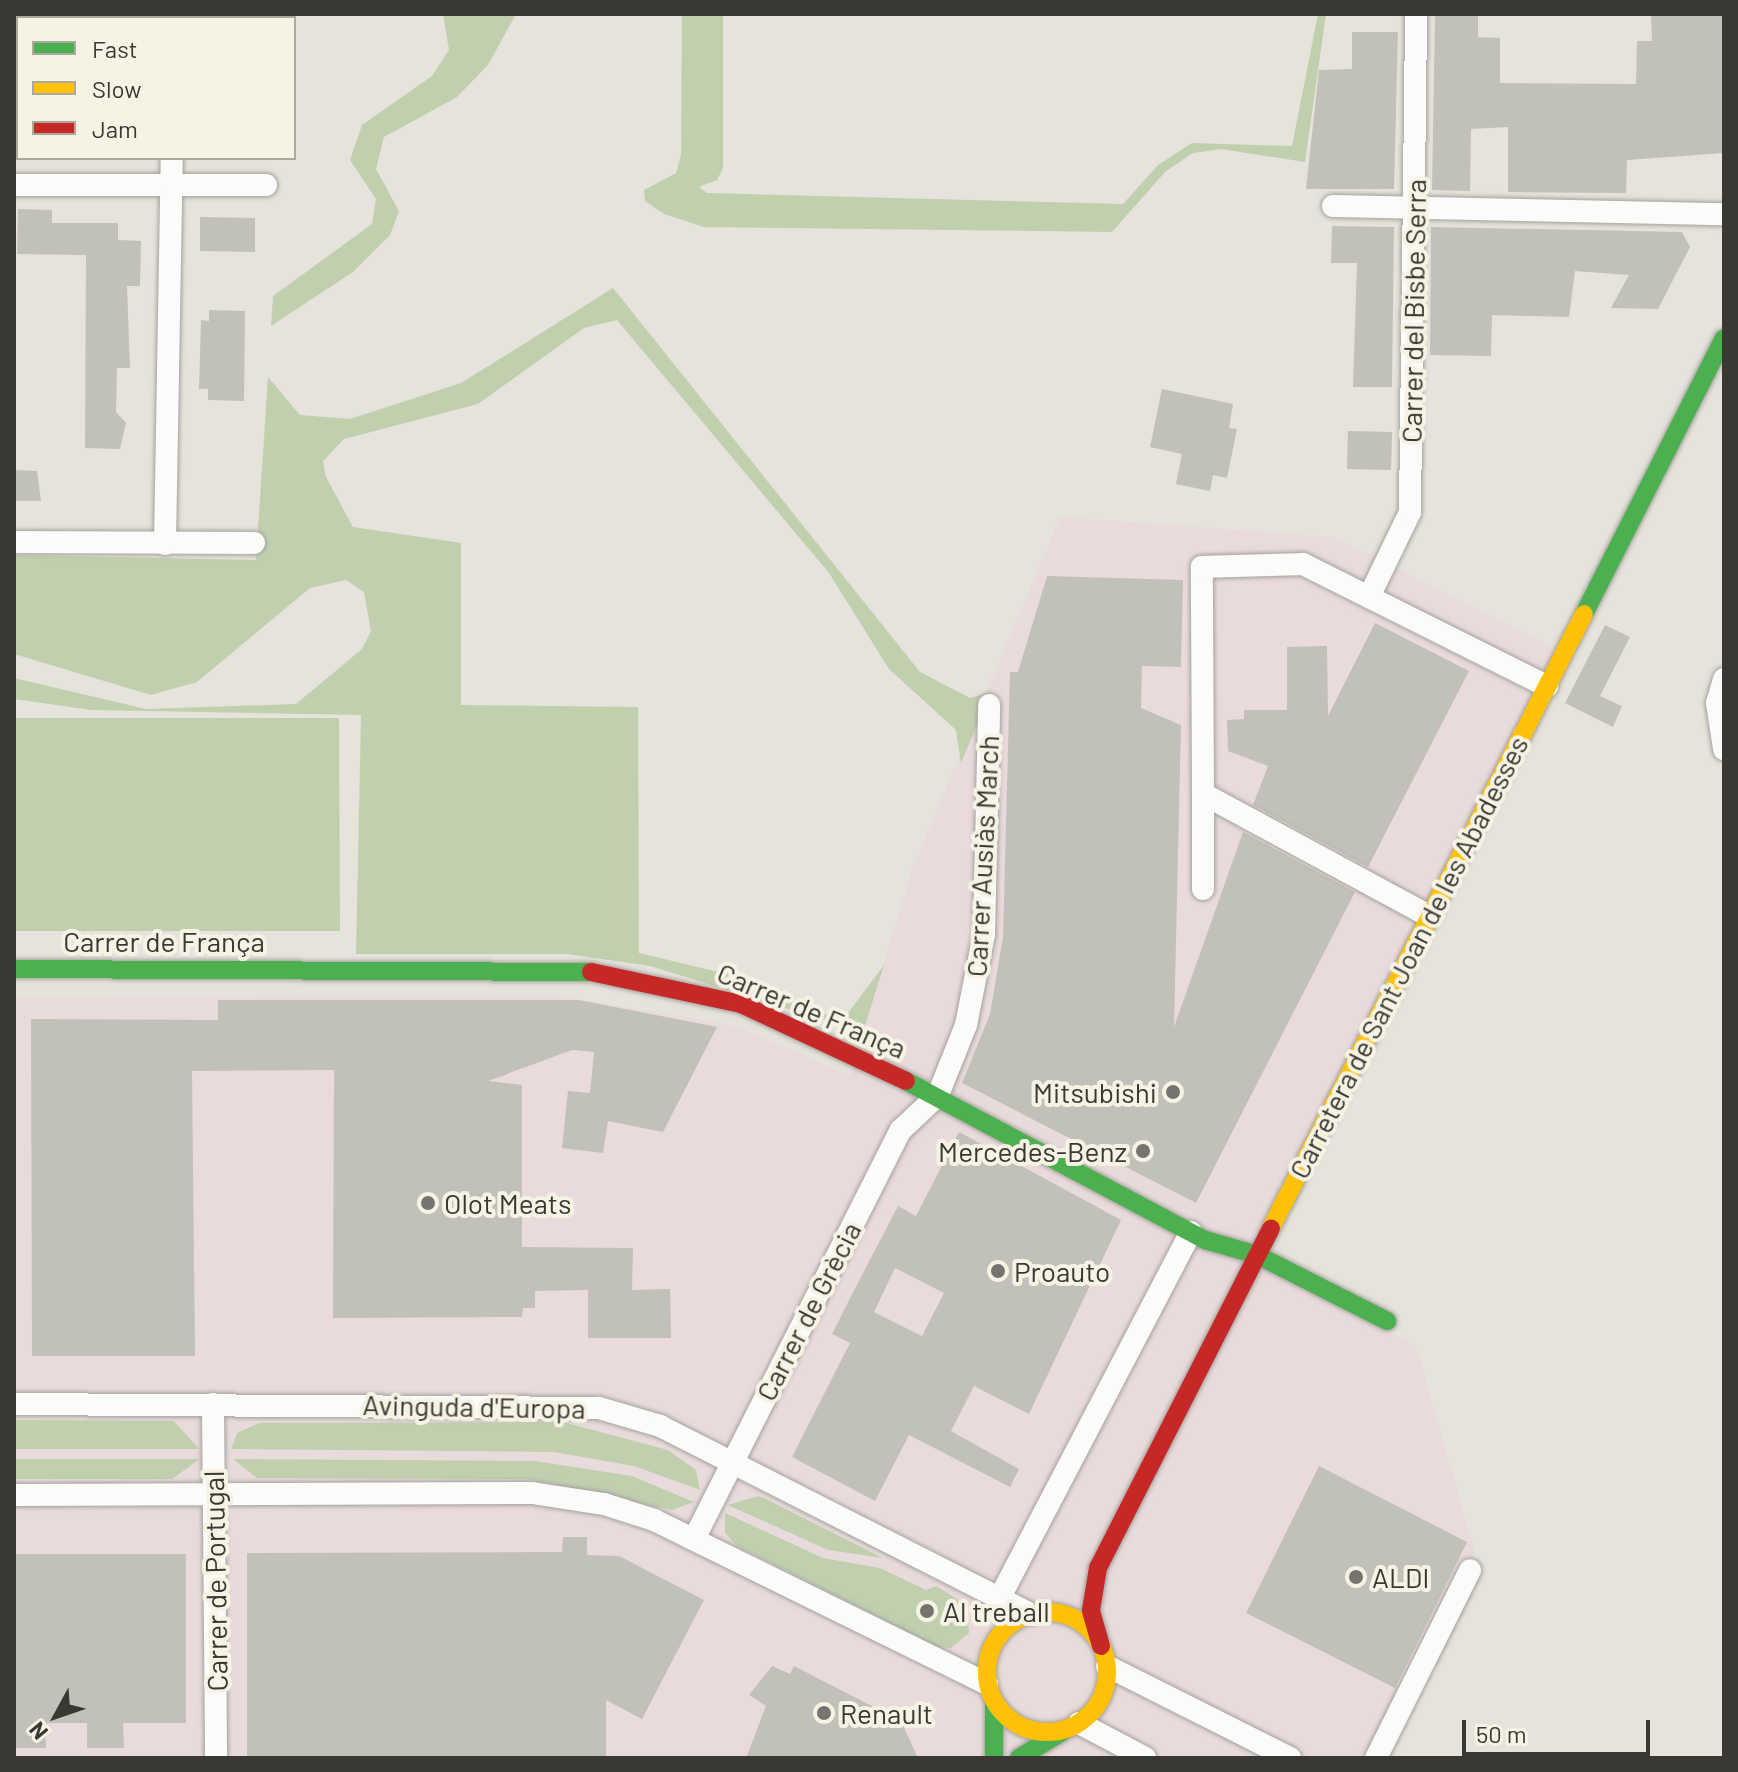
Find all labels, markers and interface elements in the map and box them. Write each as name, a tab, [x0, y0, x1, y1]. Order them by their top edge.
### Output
legend	[16, 16, 296, 160]
text: Fast	[92, 34, 137, 63]
text: Slow	[92, 74, 141, 103]
text: Jam	[92, 114, 138, 143]
street label: Carrer del Bisbe Serra	[1394, 179, 1432, 443]
street label: Carretera de Sant Joan de les Abadesses	[1281, 730, 1535, 1184]
street label: Carrer Ausiàs March	[959, 734, 1005, 978]
street label: Carrer de França	[63, 924, 265, 958]
street label: Carrer de França	[713, 955, 911, 1065]
place label: Mitsubishi	[1033, 1075, 1157, 1109]
marker: Mitsubishi	[1164, 1083, 1182, 1101]
place label: Mercedes-Benz	[938, 1134, 1127, 1168]
marker: Mercedes-Benz	[1134, 1142, 1152, 1160]
place label: Olot Meats	[444, 1186, 571, 1220]
marker: Olot Meats	[419, 1194, 437, 1212]
street label: Carrer de Grècia	[749, 1216, 867, 1406]
place label: Proauto	[1014, 1254, 1110, 1288]
marker: Proauto	[989, 1262, 1007, 1280]
street label: Avinguda d'Europa	[362, 1387, 586, 1425]
street label: Carrer de Portugal	[196, 1470, 234, 1692]
place label: ALDI	[1372, 1560, 1429, 1594]
marker: ALDI	[1347, 1568, 1365, 1586]
place label: Al treball	[943, 1594, 1050, 1628]
marker: Al treball	[918, 1602, 936, 1620]
north arrow	[16, 1676, 96, 1756]
place label: Renault	[840, 1696, 933, 1730]
marker: Renault	[815, 1704, 833, 1722]
scale bar	[1466, 1704, 1654, 1754]
text: N	[23, 1717, 52, 1745]
text: 50 m	[1476, 1719, 1527, 1748]

